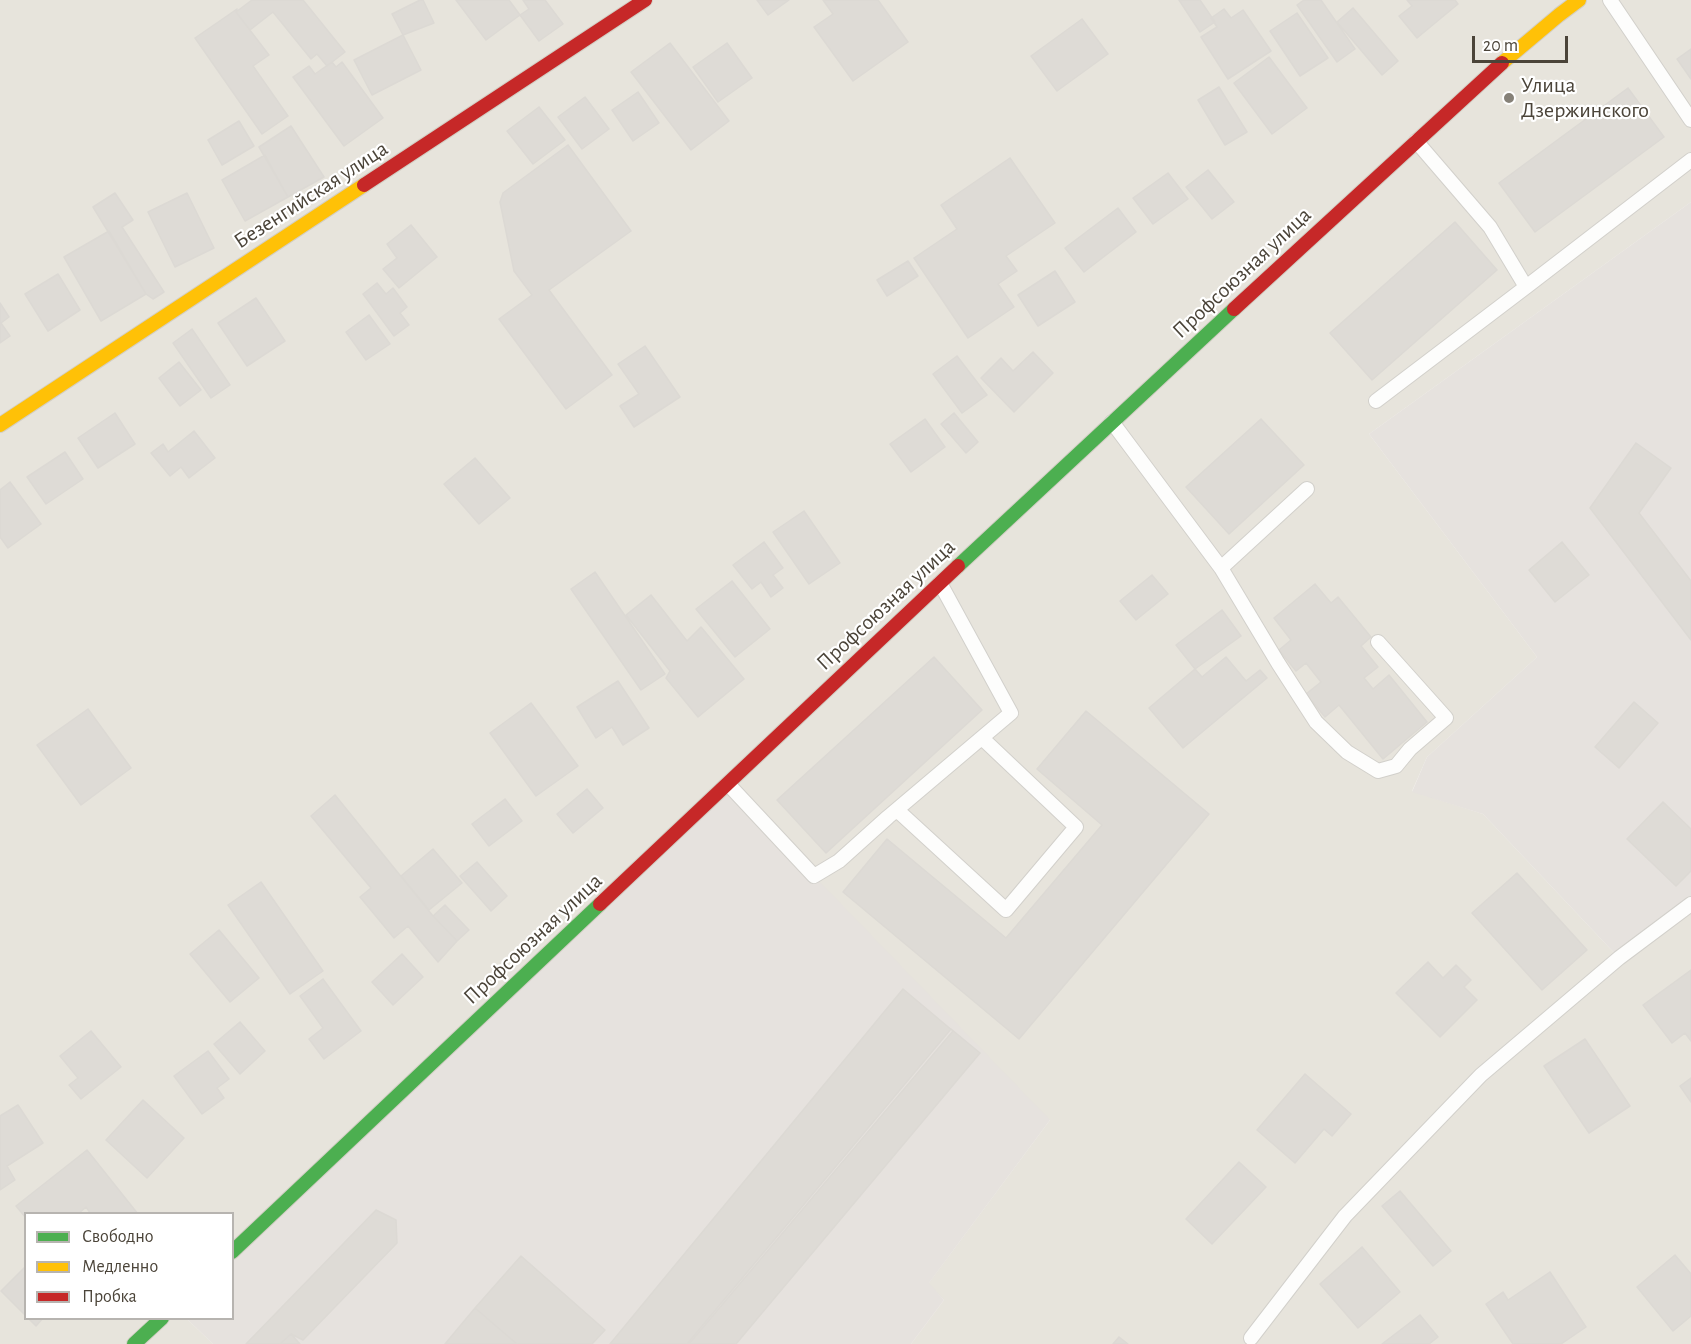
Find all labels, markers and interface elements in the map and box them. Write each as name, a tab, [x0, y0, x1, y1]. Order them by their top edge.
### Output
scale bar	[1475, 24, 1571, 62]
text: 20 m	[1483, 37, 1518, 55]
place label: Улица Дзержинского	[1521, 72, 1649, 124]
marker: Улица Дзержинского	[1502, 91, 1516, 105]
street label: Безенгийская улица	[229, 135, 393, 255]
street label: Профсоюзная улица	[1167, 202, 1317, 344]
street label: Профсоюзная улица	[811, 534, 961, 676]
street label: Профсоюзная улица	[458, 868, 608, 1010]
legend	[24, 1212, 234, 1320]
text: Свободно	[82, 1228, 154, 1246]
text: Медленно	[82, 1258, 158, 1276]
text: Пробка	[82, 1288, 137, 1306]

